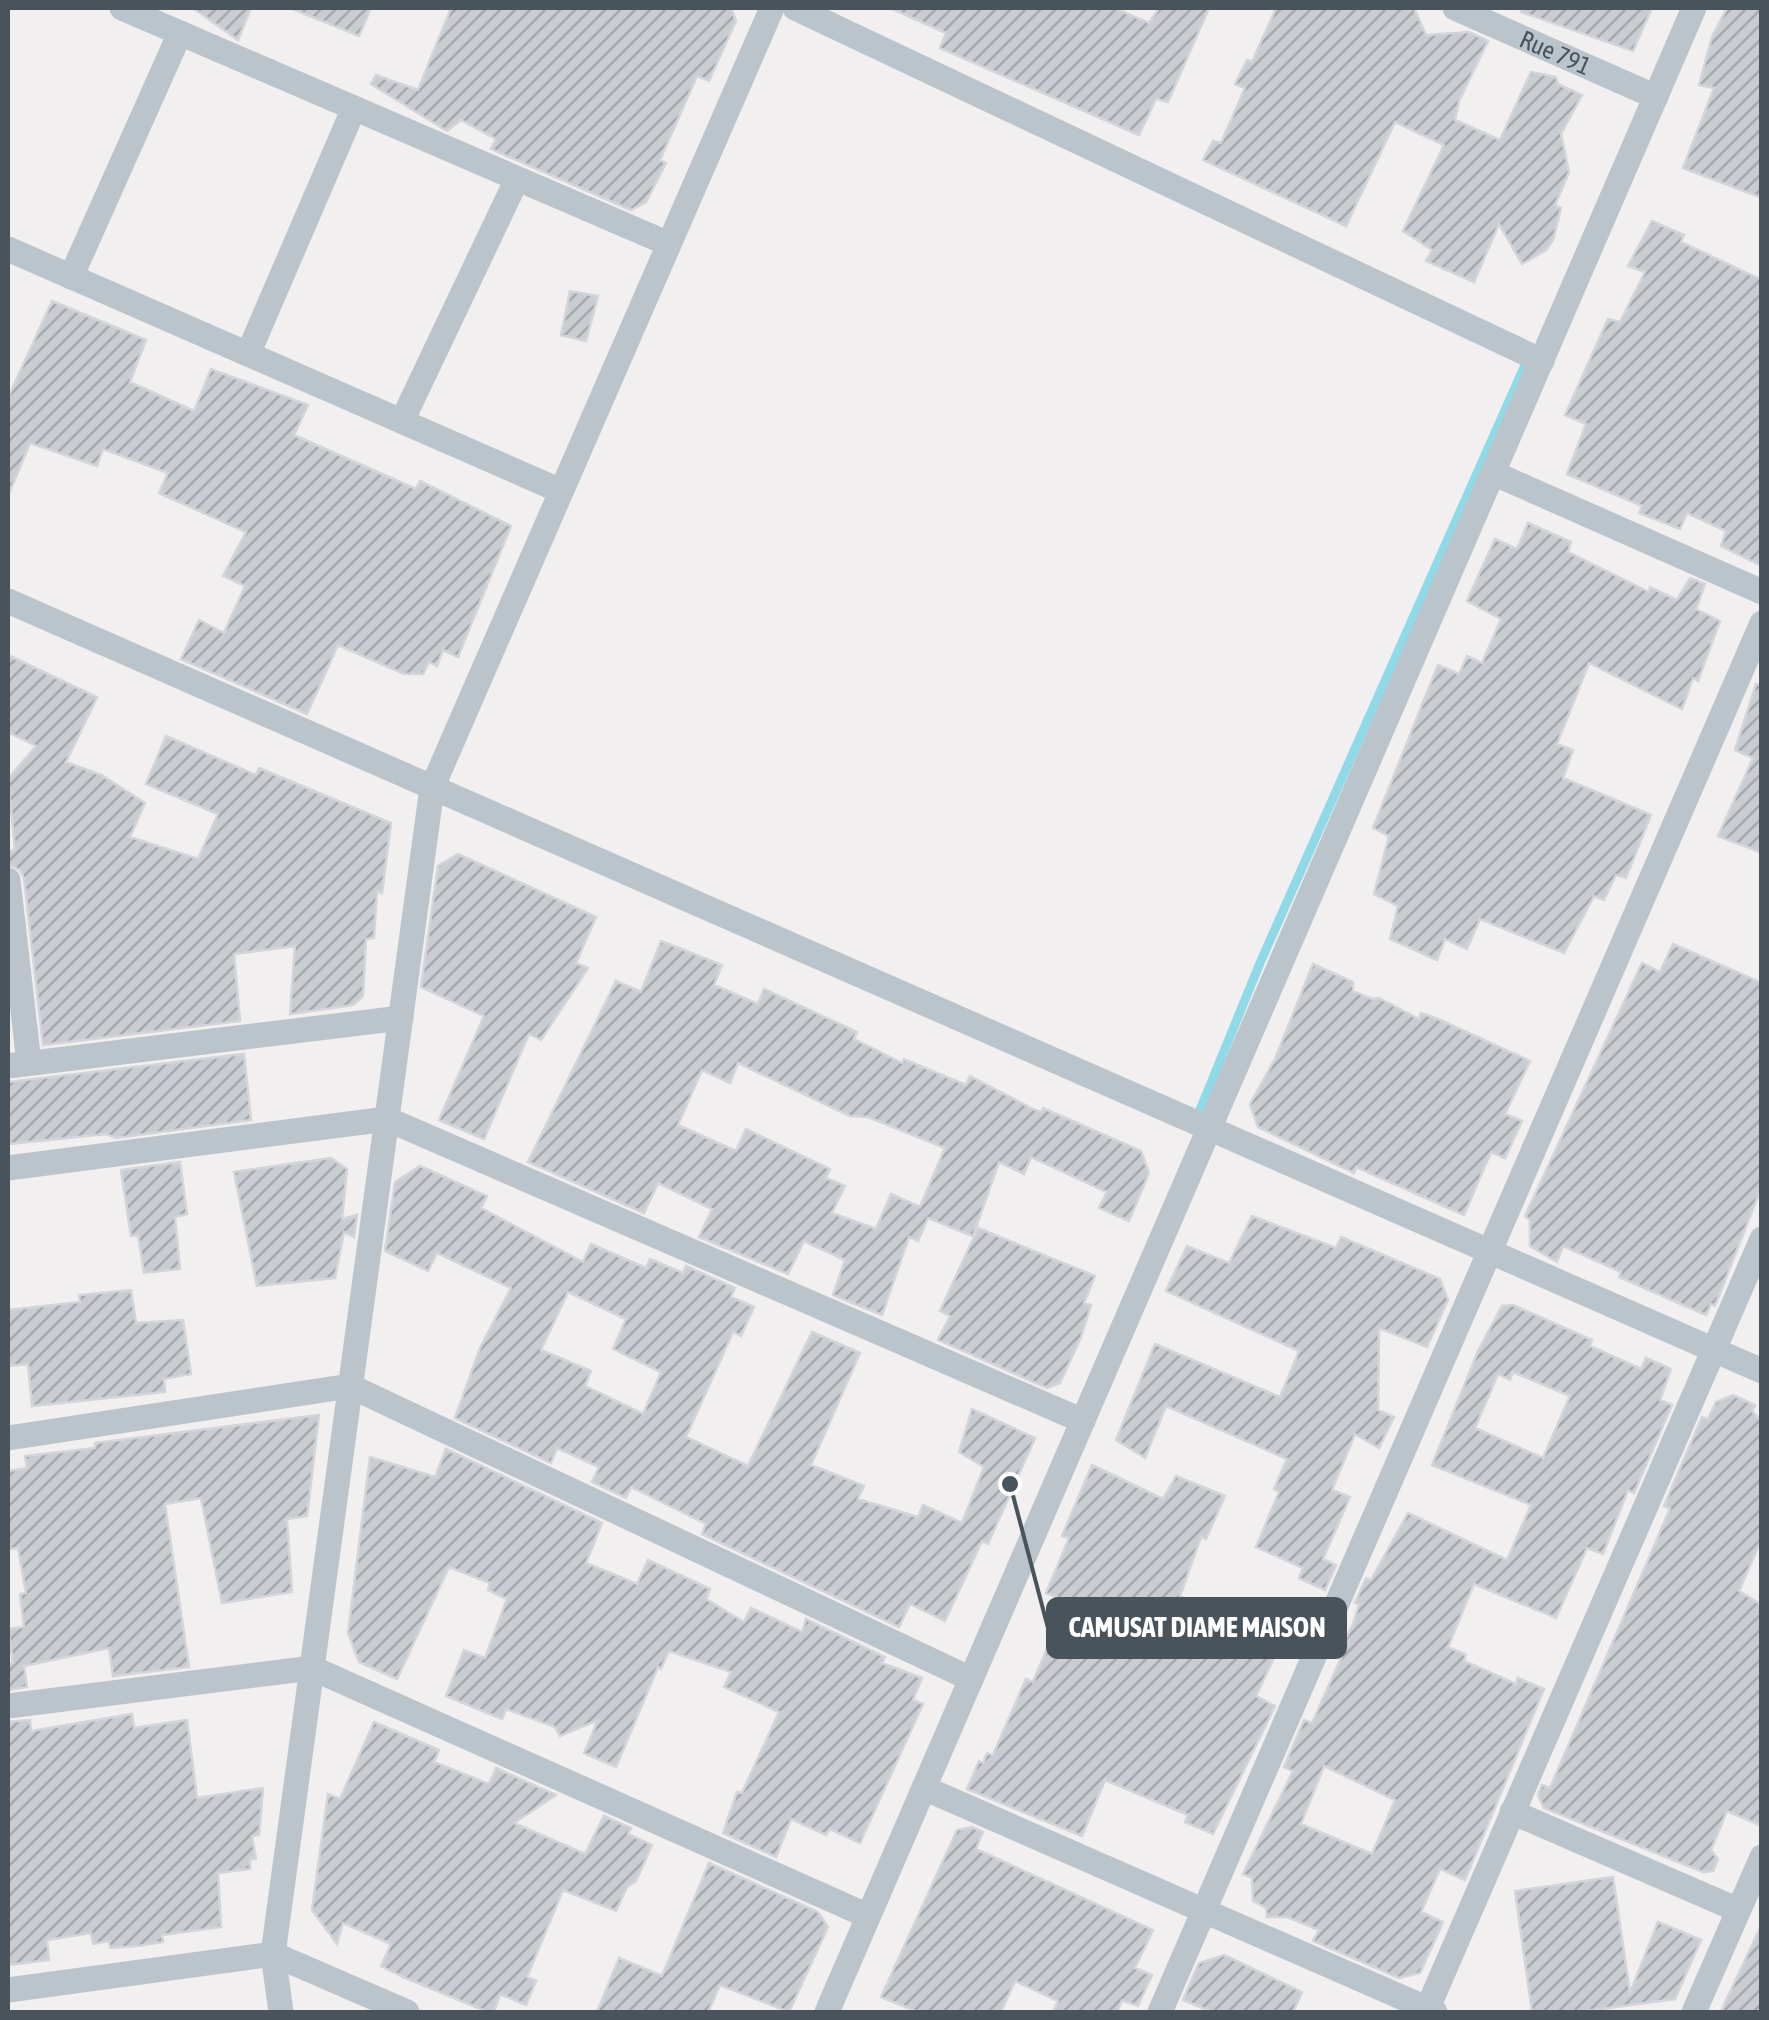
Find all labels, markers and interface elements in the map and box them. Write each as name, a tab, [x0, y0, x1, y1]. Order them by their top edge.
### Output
street label: Rue 791	[1516, 25, 1595, 80]
callout: CAMUSAT DIAME MAISON	[1048, 1599, 1345, 1657]
text: CAMUSAT DIAME MAISON	[1068, 1611, 1326, 1643]

